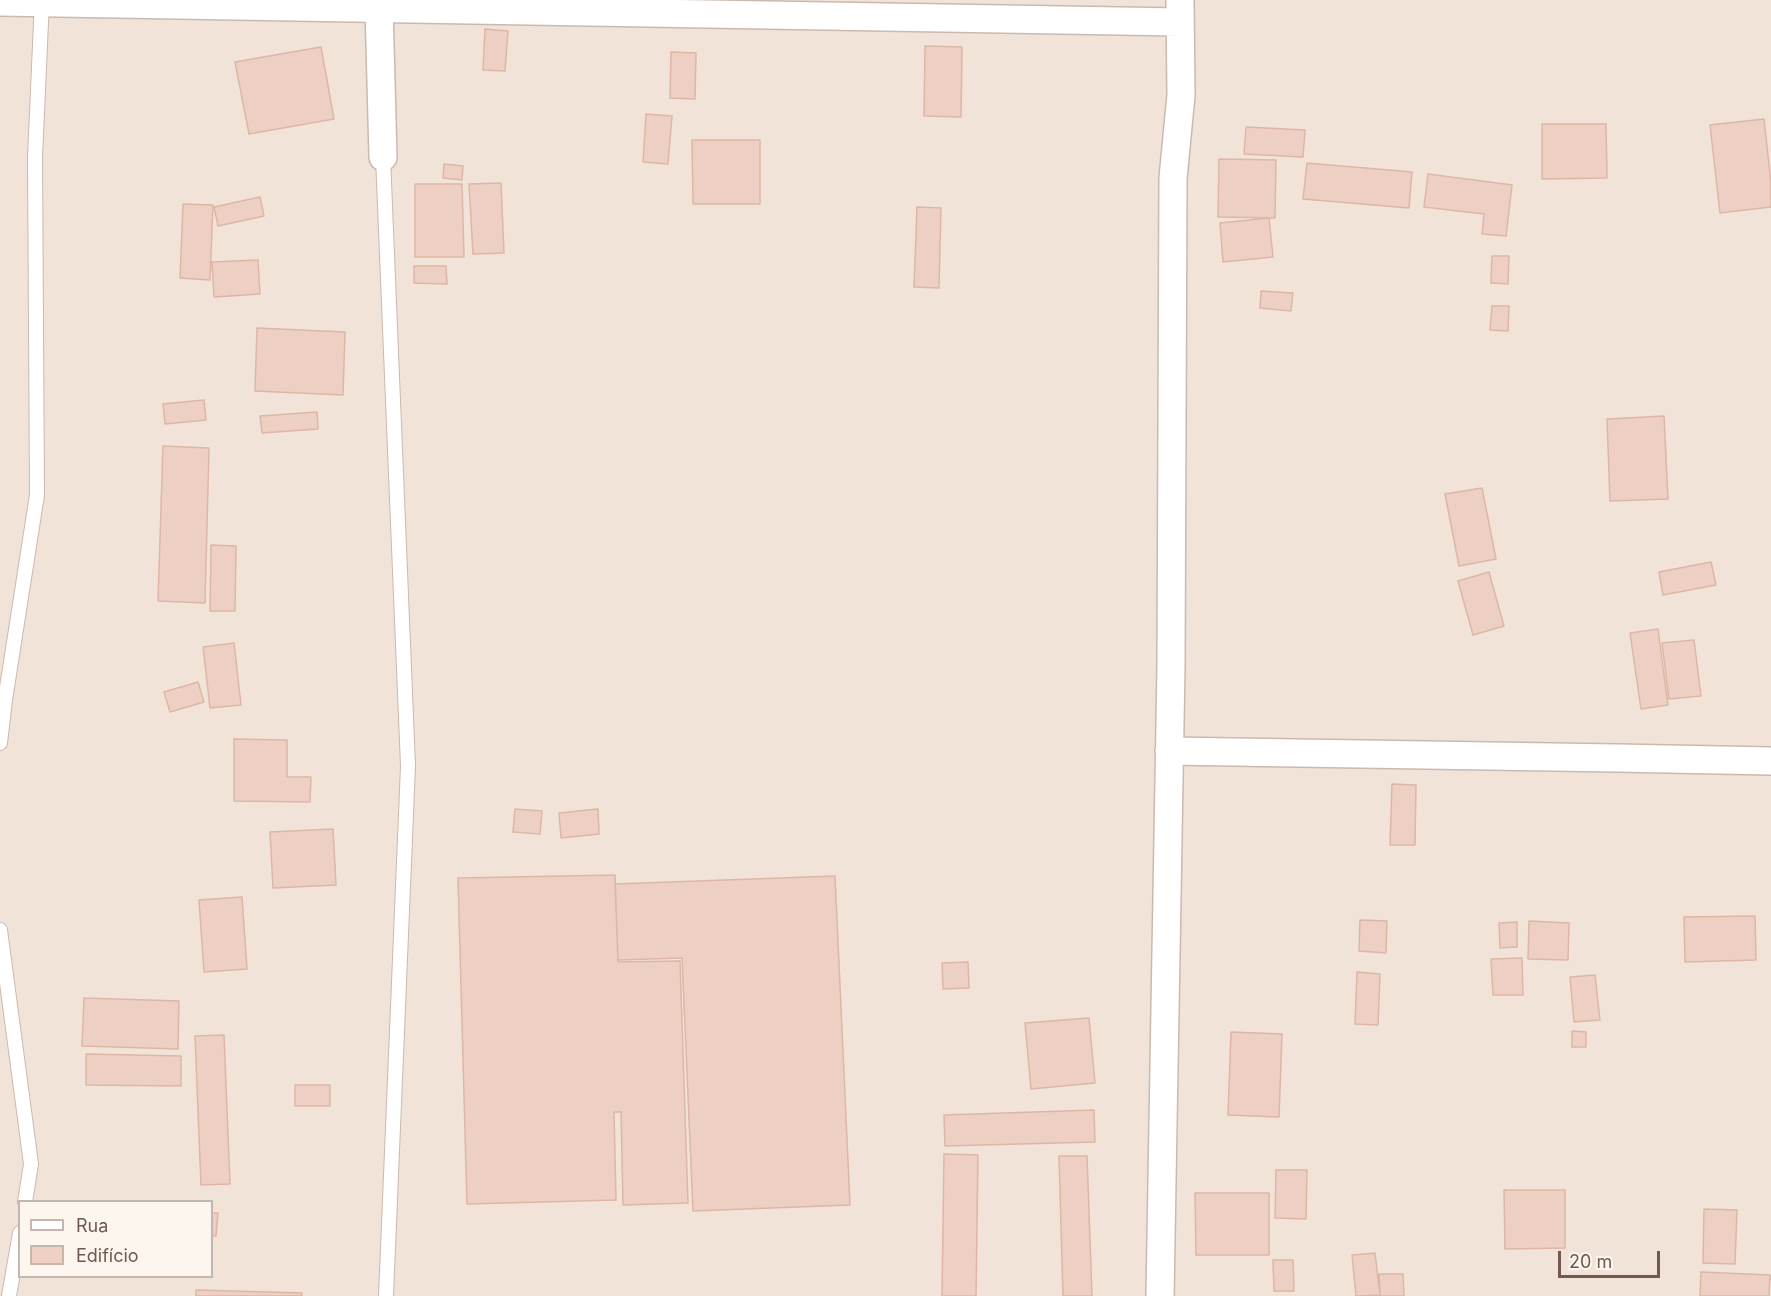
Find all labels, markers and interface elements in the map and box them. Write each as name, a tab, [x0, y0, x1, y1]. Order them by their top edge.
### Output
legend	[18, 1200, 213, 1278]
text: Rua	[76, 1215, 108, 1236]
scale bar	[1561, 1239, 1663, 1277]
text: Edifício	[76, 1245, 139, 1266]
text: 20 m	[1569, 1251, 1612, 1272]

